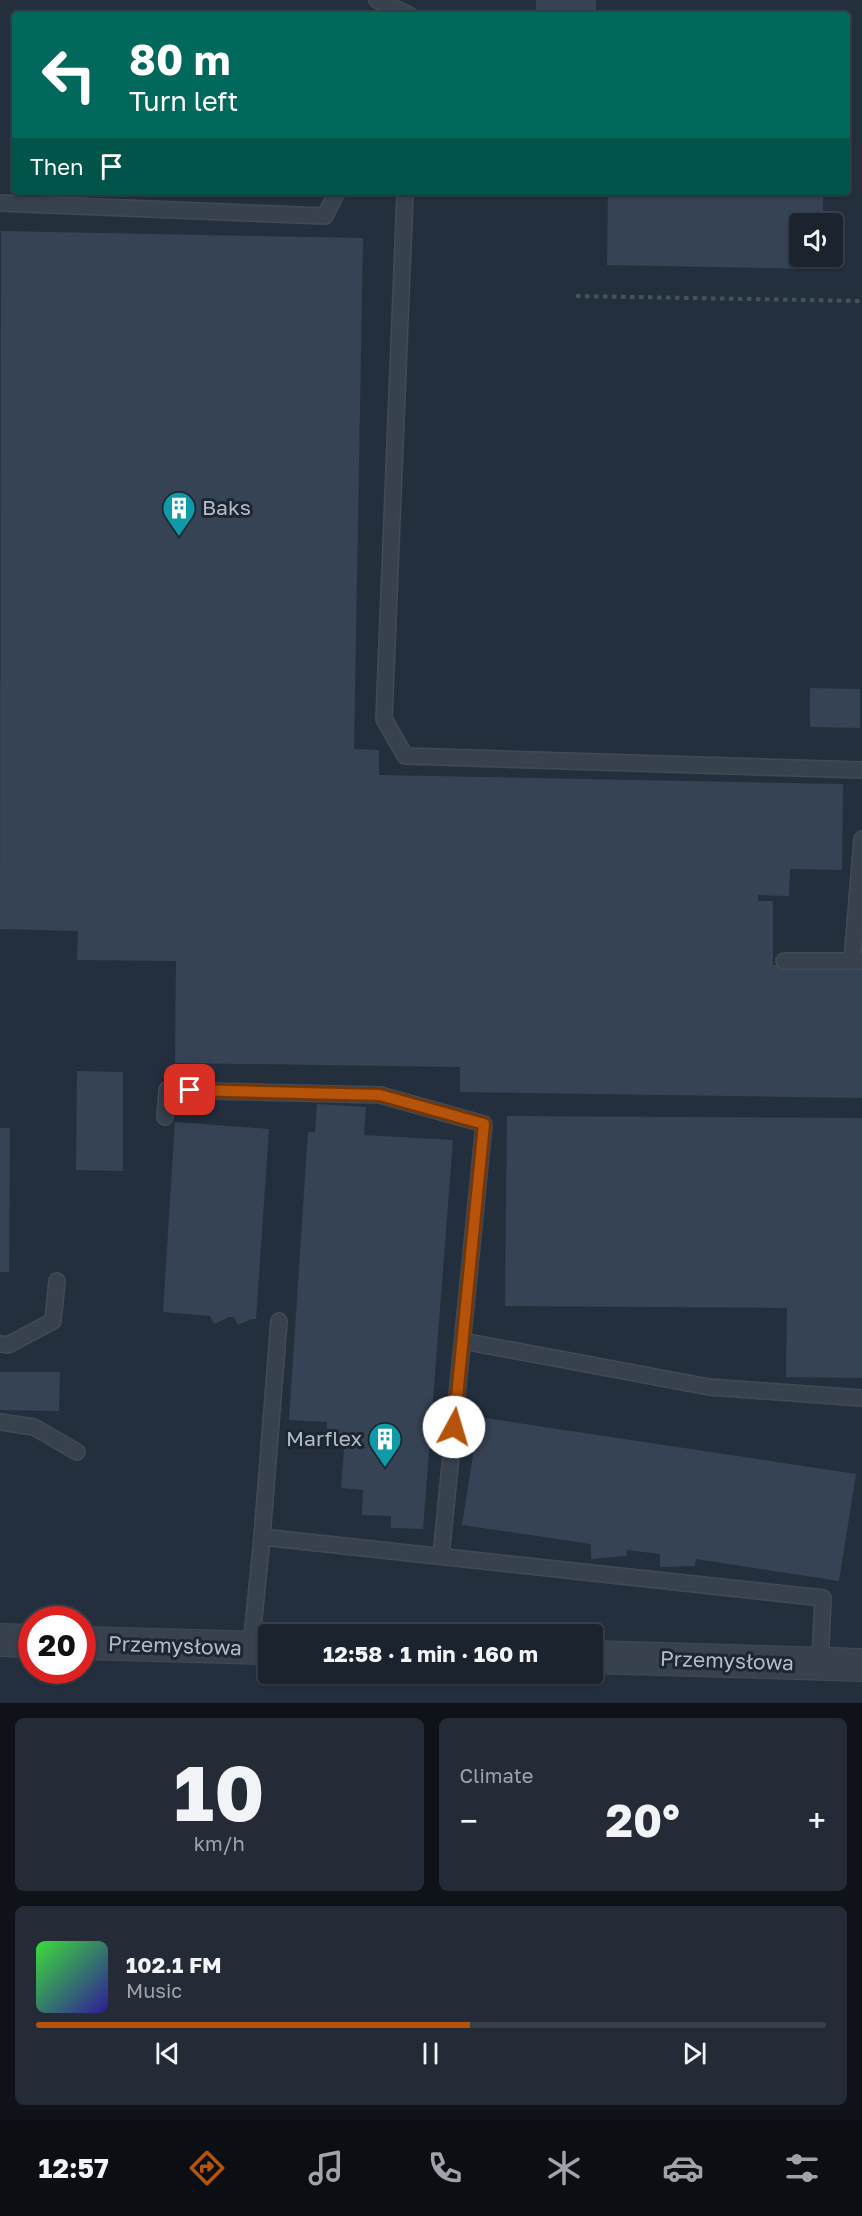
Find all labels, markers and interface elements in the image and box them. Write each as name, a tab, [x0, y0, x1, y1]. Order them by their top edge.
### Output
text: 80 m	[129, 34, 230, 84]
icon: left	[30, 36, 108, 114]
text: Turn left	[129, 85, 238, 117]
icon: arrive	[95, 150, 128, 183]
text: Then	[30, 153, 83, 180]
map controls	[789, 213, 843, 267]
button: sound	[789, 213, 843, 267]
building icon: Baks	[161, 490, 197, 537]
place label: Baks	[202, 494, 251, 520]
pin	[164, 1064, 215, 1115]
icon: arrive	[173, 1073, 206, 1106]
position arrow	[422, 1395, 486, 1459]
building icon: Marflex	[367, 1421, 403, 1468]
place label: Marflex	[286, 1425, 362, 1451]
speed limit sign: 20	[18, 1606, 96, 1684]
street label: Przemysłowa	[108, 1630, 242, 1660]
text: 12:58 · 1 min · 160 m	[323, 1640, 538, 1667]
street label: Przemysłowa	[660, 1645, 794, 1675]
text: 10	[174, 1745, 265, 1838]
text: Climate	[460, 1763, 533, 1787]
text: 20°	[606, 1793, 680, 1847]
text: −	[460, 1801, 478, 1840]
text: +	[808, 1801, 826, 1840]
text: km/h	[194, 1831, 245, 1855]
text: 102.1 FM	[126, 1951, 222, 1978]
text: Music	[126, 1978, 182, 2002]
icon: previous	[151, 2037, 184, 2070]
icon: pause	[414, 2037, 447, 2070]
icon: next	[678, 2037, 711, 2070]
icon: directions	[186, 2147, 228, 2189]
icon: music	[305, 2147, 347, 2189]
icon: phone	[424, 2147, 466, 2189]
icon: climate	[543, 2147, 585, 2189]
icon: car	[662, 2147, 704, 2189]
icon: filters	[781, 2147, 823, 2189]
text: 12:57	[39, 2152, 109, 2184]

